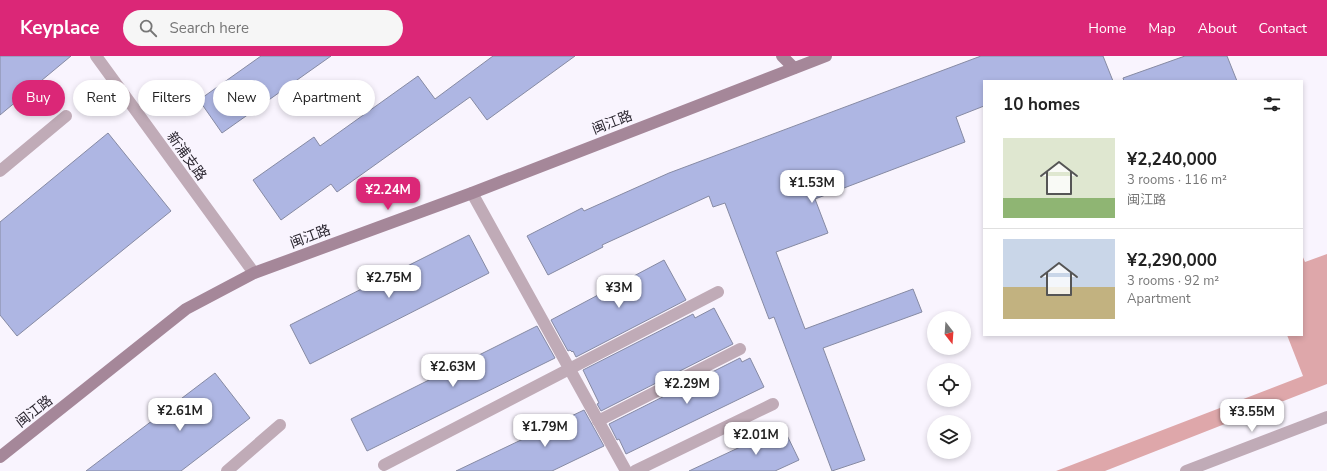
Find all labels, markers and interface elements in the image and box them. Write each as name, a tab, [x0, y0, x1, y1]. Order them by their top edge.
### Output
search box	[123, 10, 403, 46]
text: Keyplace	[20, 15, 99, 41]
icon: search	[137, 17, 159, 39]
text: Search here	[169, 18, 249, 38]
text: Home	[1088, 19, 1126, 38]
text: Map	[1148, 19, 1176, 38]
text: About	[1198, 19, 1237, 38]
text: Contact	[1259, 19, 1307, 38]
chip: Buy	[12, 80, 65, 116]
chip: Rent	[73, 80, 130, 116]
chip: Filters	[138, 80, 205, 116]
chip: New	[213, 80, 270, 116]
chip: Apartment	[278, 80, 375, 116]
text: 10 homes	[1003, 93, 1080, 116]
icon: filters	[1261, 93, 1283, 115]
street label: 闽江路	[589, 106, 635, 139]
street label: 新浦支路	[162, 128, 211, 185]
text: ¥2,240,000	[1127, 148, 1217, 171]
icon: home	[1035, 154, 1083, 202]
pin: ¥1.53M	[779, 170, 845, 204]
text: 3 rooms · 116 m²	[1127, 171, 1227, 189]
text: ¥1.53M	[789, 174, 835, 192]
pin: ¥2.24M	[355, 177, 421, 211]
text: ¥2.24M	[365, 181, 411, 199]
text: 闽江路	[1127, 191, 1166, 209]
street label: 闽江路	[287, 220, 333, 253]
text: ¥2,290,000	[1127, 249, 1217, 272]
icon: home	[1035, 255, 1083, 303]
pin: ¥2.75M	[356, 265, 422, 299]
text: ¥2.75M	[366, 269, 412, 287]
text: 3 rooms · 92 m²	[1127, 272, 1219, 290]
pin: ¥3M	[600, 275, 638, 309]
text: ¥3M	[606, 279, 632, 297]
text: Apartment	[1127, 290, 1190, 308]
north arrow	[927, 311, 971, 355]
map controls	[927, 311, 971, 459]
pin: ¥2.63M	[420, 354, 486, 388]
text: ¥2.63M	[430, 358, 476, 376]
button: locate	[927, 363, 971, 407]
pin: ¥2.29M	[654, 371, 720, 405]
text: ¥2.29M	[664, 375, 710, 393]
street label: 闽江路	[12, 391, 57, 432]
pin: ¥2.61M	[147, 398, 213, 432]
pin: ¥3.55M	[1219, 399, 1285, 433]
text: ¥2.61M	[157, 402, 203, 420]
text: ¥3.55M	[1229, 403, 1275, 421]
pin: ¥1.79M	[512, 414, 578, 448]
button: layers	[927, 415, 971, 459]
text: ¥1.79M	[522, 418, 568, 436]
pin: ¥2.01M	[723, 422, 789, 456]
text: ¥2.01M	[733, 426, 779, 444]

